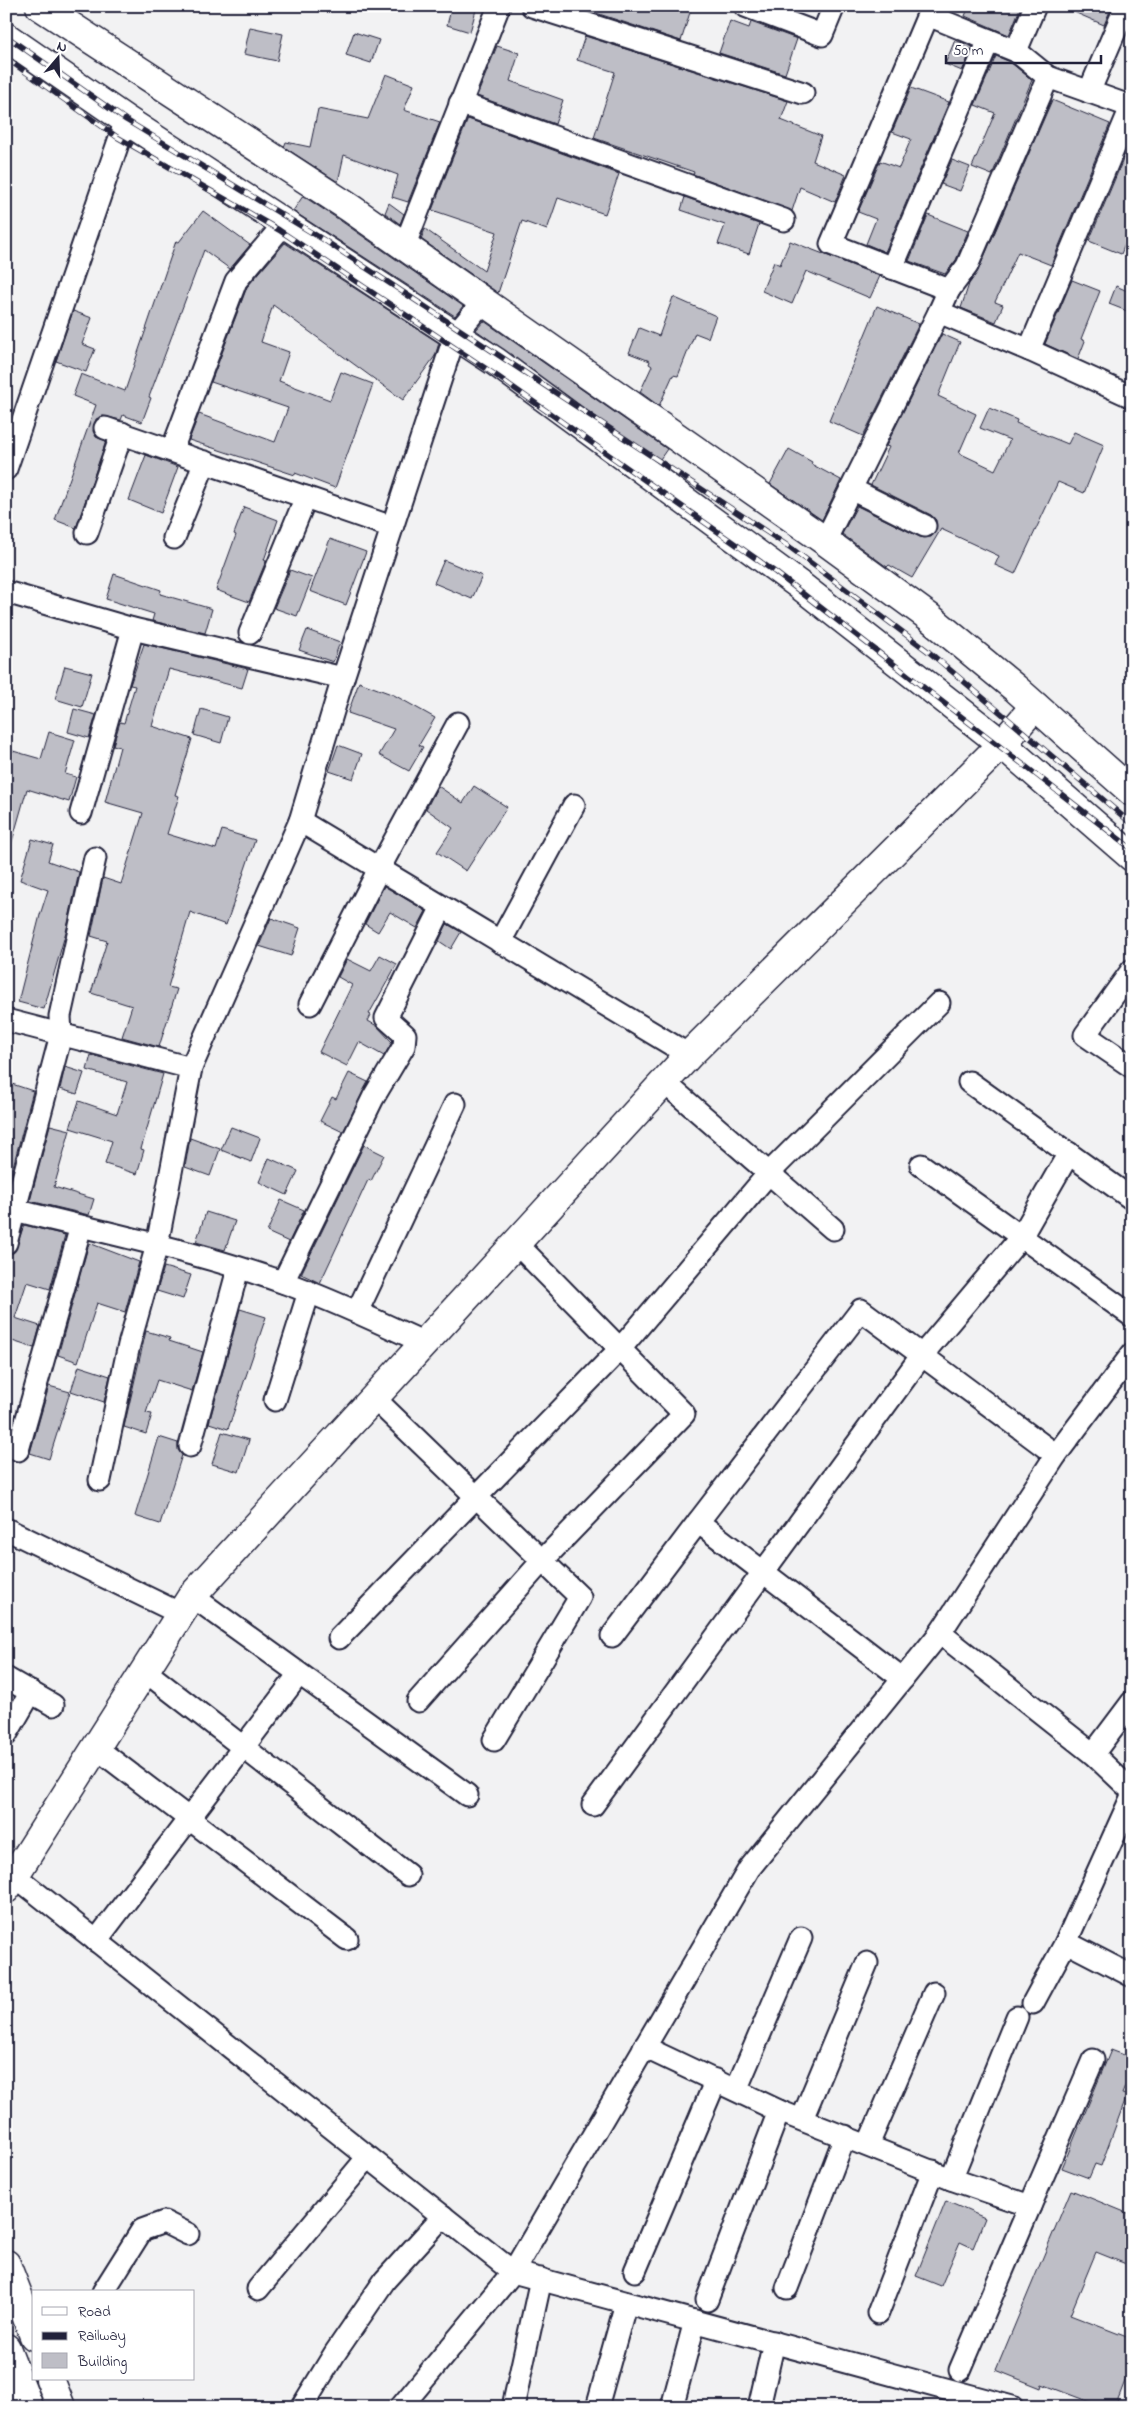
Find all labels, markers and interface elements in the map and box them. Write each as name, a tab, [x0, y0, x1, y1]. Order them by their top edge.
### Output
north arrow	[32, 32, 82, 82]
scale bar	[946, 32, 1100, 64]
text: N	[54, 36, 70, 59]
text: 50 m	[953, 40, 984, 62]
legend	[32, 2290, 195, 2380]
text: Road	[78, 2301, 111, 2323]
text: Railway	[78, 2325, 126, 2348]
text: Building	[77, 2351, 127, 2374]

